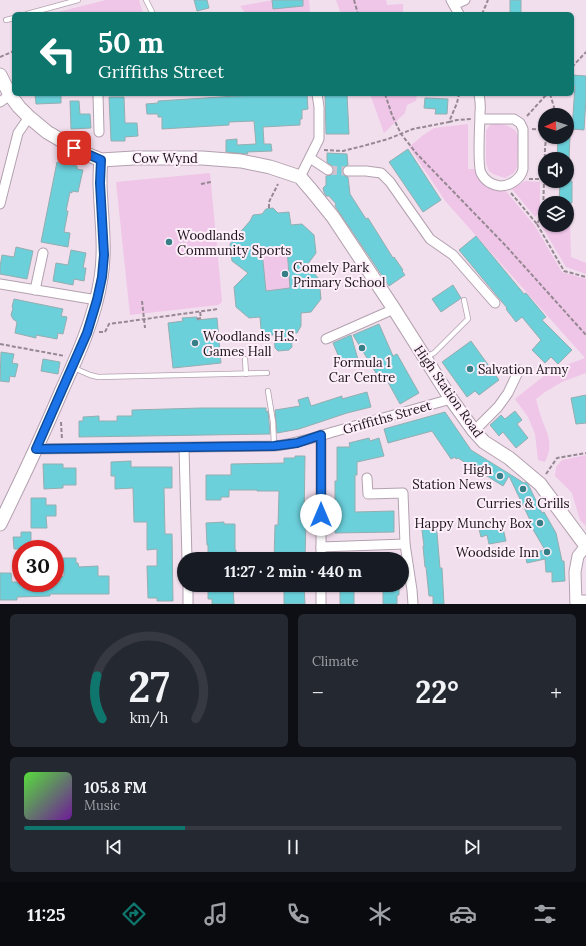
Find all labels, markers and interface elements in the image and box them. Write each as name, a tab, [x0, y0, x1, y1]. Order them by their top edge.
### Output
text: 50 m	[98, 25, 164, 61]
icon: left	[32, 28, 84, 80]
text: Griffiths Street	[98, 60, 224, 83]
north arrow	[538, 108, 574, 144]
map controls	[538, 108, 574, 232]
pin	[57, 131, 91, 165]
icon: arrive	[63, 137, 85, 159]
street label: Cow Wynd	[132, 150, 198, 167]
button: sound	[538, 152, 574, 188]
button: layers	[538, 196, 574, 232]
place label: Woodlands Community Sports	[177, 227, 291, 259]
marker: Woodlands Community Sports	[164, 237, 174, 247]
place label: Comely Park Primary School	[293, 259, 386, 291]
marker: Comely Park Primary School	[280, 269, 290, 279]
place label: Woodlands H.S. Games Hall	[203, 328, 298, 360]
marker: Woodlands H.S. Games Hall	[190, 338, 200, 348]
street label: High Station Road	[410, 342, 487, 441]
marker: Formula 1 Car Centre	[357, 343, 367, 353]
place label: Formula 1 Car Centre	[329, 354, 395, 386]
place label: Salvation Army	[478, 361, 569, 378]
marker: Salvation Army	[465, 364, 475, 374]
street label: Griffiths Street	[341, 397, 433, 438]
place label: High Station News	[412, 461, 492, 493]
marker: High Station News	[495, 471, 505, 481]
marker: Curries & Grills	[518, 484, 528, 494]
position arrow	[300, 494, 342, 536]
place label: Curries & Grills	[477, 495, 569, 512]
place label: Happy Munchy Box	[415, 515, 532, 532]
marker: Happy Munchy Box	[535, 518, 545, 528]
speed limit sign: 30	[12, 540, 64, 592]
place label: Woodside Inn	[456, 544, 539, 561]
marker: Woodside Inn	[542, 547, 552, 557]
text: 11:27 · 2 min · 440 m	[224, 562, 362, 581]
text: Climate	[312, 653, 359, 670]
text: 27	[128, 659, 170, 712]
text: 22°	[415, 673, 459, 711]
text: −	[312, 678, 324, 706]
text: +	[550, 678, 562, 706]
text: km/h	[130, 708, 169, 727]
text: 105.8 FM	[84, 778, 147, 797]
text: Music	[84, 797, 120, 814]
icon: previous	[103, 836, 125, 858]
icon: pause	[282, 836, 304, 858]
icon: next	[461, 836, 483, 858]
icon: directions	[120, 900, 148, 928]
icon: music	[202, 900, 230, 928]
icon: phone	[284, 900, 312, 928]
icon: climate	[366, 900, 394, 928]
icon: car	[449, 900, 477, 928]
icon: filters	[531, 900, 559, 928]
text: 11:25	[27, 903, 66, 926]

